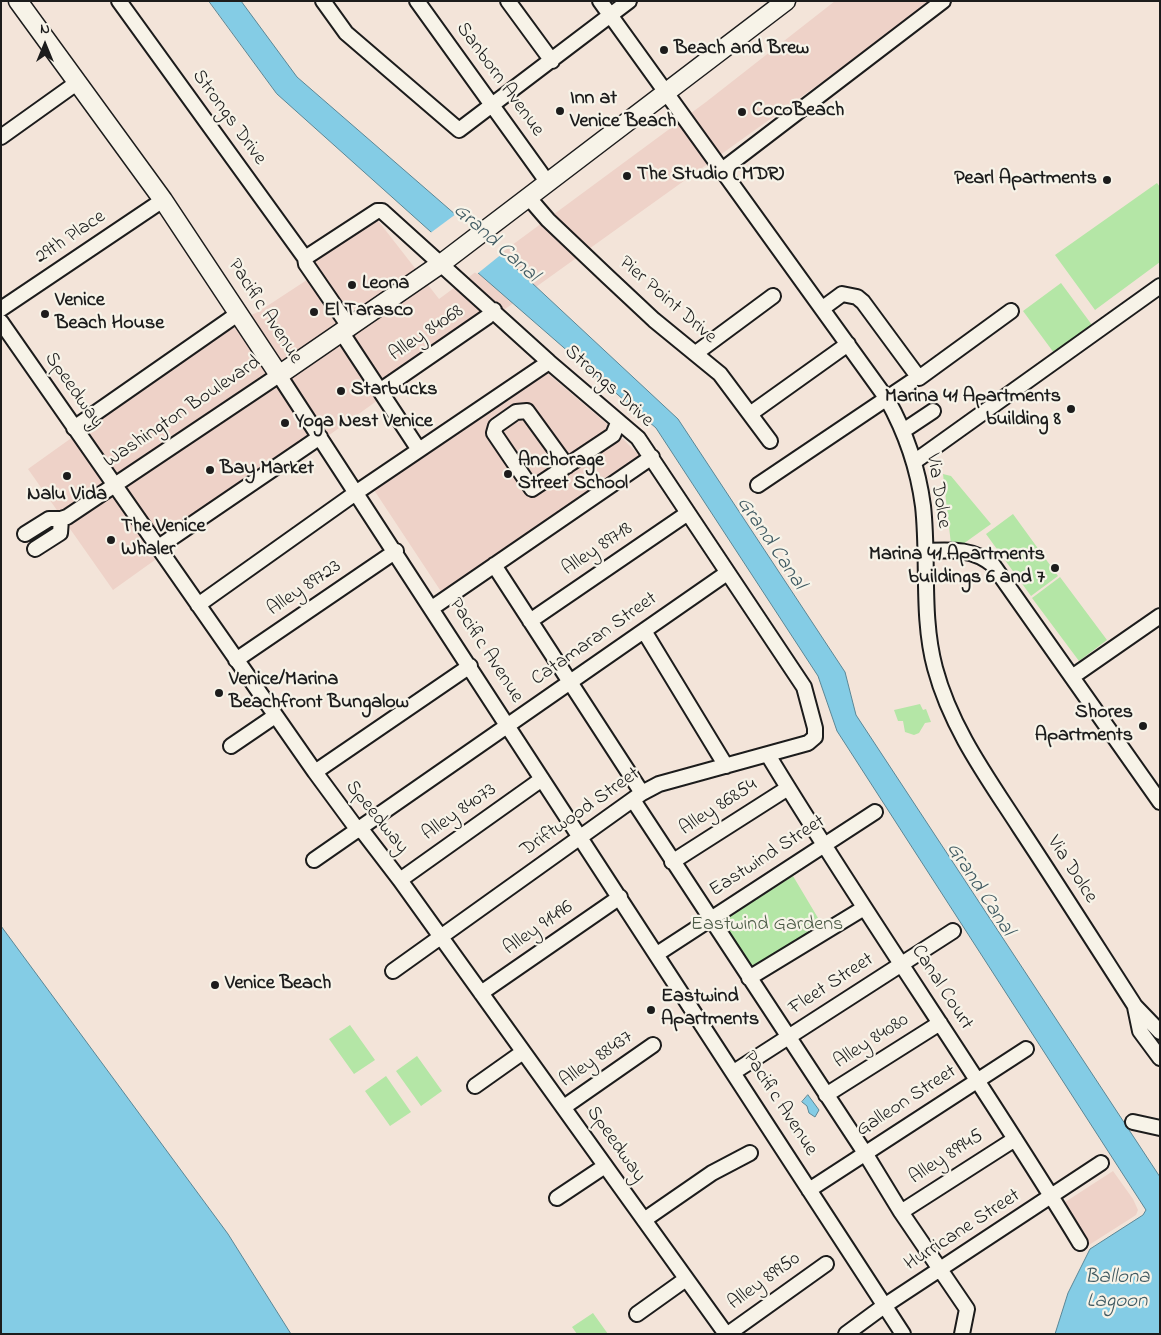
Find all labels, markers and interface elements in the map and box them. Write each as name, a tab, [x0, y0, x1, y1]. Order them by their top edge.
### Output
street label: Sanborn Avenue	[450, 18, 548, 142]
text: N	[40, 19, 50, 40]
north arrow	[20, 20, 70, 70]
place label: Beach and Brew	[674, 38, 809, 62]
marker: Beach and Brew	[658, 44, 670, 56]
street label: Strongs Drive	[185, 66, 271, 170]
place label: Inn at Venice Beach	[570, 88, 676, 135]
place label: CocoBeach	[752, 100, 844, 124]
marker: Inn at Venice Beach	[554, 105, 566, 117]
marker: CocoBeach	[736, 106, 748, 118]
place label: The Studio (MDR)	[637, 164, 784, 188]
place label: Pearl Apartments	[954, 168, 1097, 192]
marker: The Studio (MDR)	[621, 170, 633, 182]
marker: Pearl Apartments	[1101, 174, 1113, 186]
water label: Grand Canal	[447, 199, 543, 289]
street label: 29th Place	[31, 206, 111, 270]
street label: Pier Point Drive	[613, 252, 721, 350]
street label: Pacific Avenue	[221, 255, 307, 369]
place label: Leona	[362, 273, 409, 297]
marker: Leona	[346, 279, 358, 291]
place label: Venice Beach House	[55, 290, 164, 337]
place label: El Tarasco	[324, 300, 413, 324]
street label: Alley 84068	[385, 300, 469, 368]
marker: El Tarasco	[308, 306, 320, 318]
marker: Venice Beach House	[39, 308, 51, 320]
street label: Strongs Drive	[558, 341, 658, 433]
street label: Speedway	[38, 348, 108, 434]
street label: Washington Boulevard	[100, 352, 266, 474]
place label: Starbucks	[351, 379, 437, 403]
marker: Starbucks	[335, 385, 347, 397]
place label: Marina 41 Apartments building 8	[885, 386, 1061, 433]
marker: Marina 41 Apartments building 8	[1065, 403, 1077, 415]
place label: Yoga Nest Venice	[295, 411, 433, 435]
marker: Yoga Nest Venice	[279, 417, 291, 429]
place label: Anchorage Street School	[518, 450, 628, 497]
street label: Via Dolce	[919, 452, 955, 530]
place label: Bay Market	[220, 458, 314, 482]
marker: Bay Market	[204, 464, 216, 476]
marker: Anchorage Street School	[502, 468, 514, 480]
marker: Nalu Vida	[61, 470, 73, 482]
place label: Nalu Vida	[27, 484, 107, 508]
water label: Grand Canal	[730, 493, 810, 595]
place label: The Venice Whaler	[121, 516, 206, 563]
street label: Alley 89718	[558, 518, 638, 582]
marker: The Venice Whaler	[105, 534, 117, 546]
place label: Marina 41 Apartments buildings 6 and 7	[869, 544, 1045, 591]
street label: Alley 89723	[263, 556, 347, 622]
marker: Marina 41 Apartments buildings 6 and 7	[1049, 562, 1061, 574]
street label: Catamaran Street	[528, 588, 662, 692]
street label: Pacific Avenue	[442, 594, 528, 708]
place label: Venice/Marina Beachfront Bungalow	[229, 669, 409, 716]
marker: Venice/Marina Beachfront Bungalow	[213, 687, 225, 699]
place label: Shores Apartments	[1035, 702, 1133, 749]
marker: Shores Apartments	[1137, 720, 1149, 732]
street label: Driftwood Street	[517, 763, 645, 863]
street label: Alley 86854	[676, 774, 762, 842]
street label: Speedway	[339, 776, 413, 860]
street label: Alley 84073	[418, 779, 502, 847]
street label: Eastwind Street	[706, 811, 830, 903]
street label: Via Dolce	[1040, 832, 1102, 908]
water label: Grand Canal	[939, 838, 1019, 942]
street label: Alley 91496	[500, 896, 578, 962]
park label: Eastwind Gardens	[691, 914, 843, 938]
street label: Canal Court	[905, 941, 977, 1035]
street label: Fleet Street	[785, 949, 879, 1021]
place label: Venice Beach	[225, 973, 331, 997]
marker: Venice Beach	[209, 979, 221, 991]
place label: Eastwind Apartments	[661, 986, 759, 1033]
marker: Eastwind Apartments	[645, 1004, 657, 1016]
street label: Alley 84080	[830, 1009, 914, 1075]
street label: Alley 88437	[556, 1026, 638, 1094]
street label: Pacific Avenue	[736, 1047, 822, 1161]
street label: Galleon Street	[852, 1061, 962, 1143]
street label: Speedway	[580, 1102, 650, 1188]
street label: Alley 89945	[906, 1125, 988, 1191]
street label: Hurricane Street	[901, 1185, 1025, 1277]
street label: Alley 89950	[724, 1248, 806, 1316]
water label: Ballona Lagoon	[1084, 1266, 1150, 1316]

